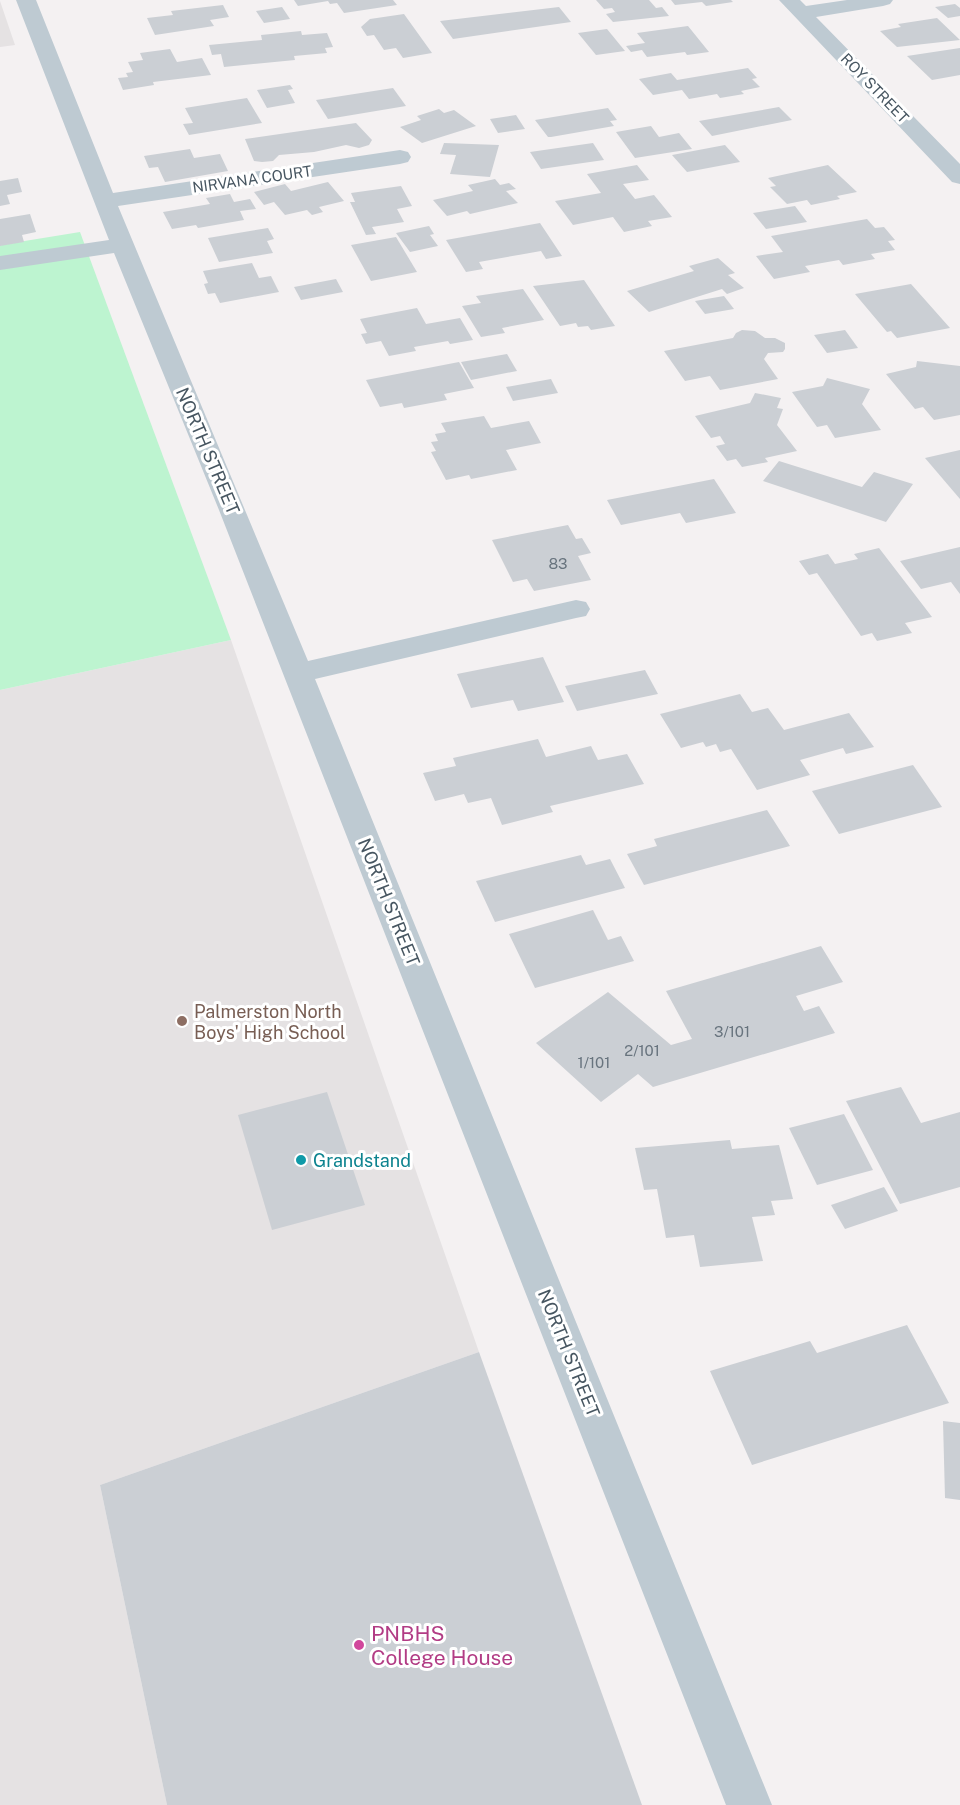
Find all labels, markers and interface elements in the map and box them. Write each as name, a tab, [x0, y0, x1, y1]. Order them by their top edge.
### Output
street label: ROY STREET	[838, 50, 912, 126]
street label: NIRVANA COURT	[191, 162, 313, 196]
street label: NORTH STREET	[172, 384, 244, 518]
house number: 83	[548, 555, 568, 572]
street label: NORTH STREET	[354, 835, 424, 969]
place label: Palmerston North Boys' High School	[194, 1001, 346, 1043]
marker: Palmerston North Boys' High School	[175, 1014, 189, 1028]
house number: 3/101	[714, 1023, 750, 1040]
house number: 2/101	[624, 1042, 660, 1059]
house number: 1/101	[578, 1054, 610, 1071]
place label: Grandstand	[313, 1150, 411, 1171]
marker: Grandstand	[294, 1153, 308, 1167]
street label: NORTH STREET	[534, 1286, 604, 1420]
place label: PNBHS College House	[371, 1621, 513, 1670]
marker: PNBHS College House	[352, 1638, 366, 1652]

